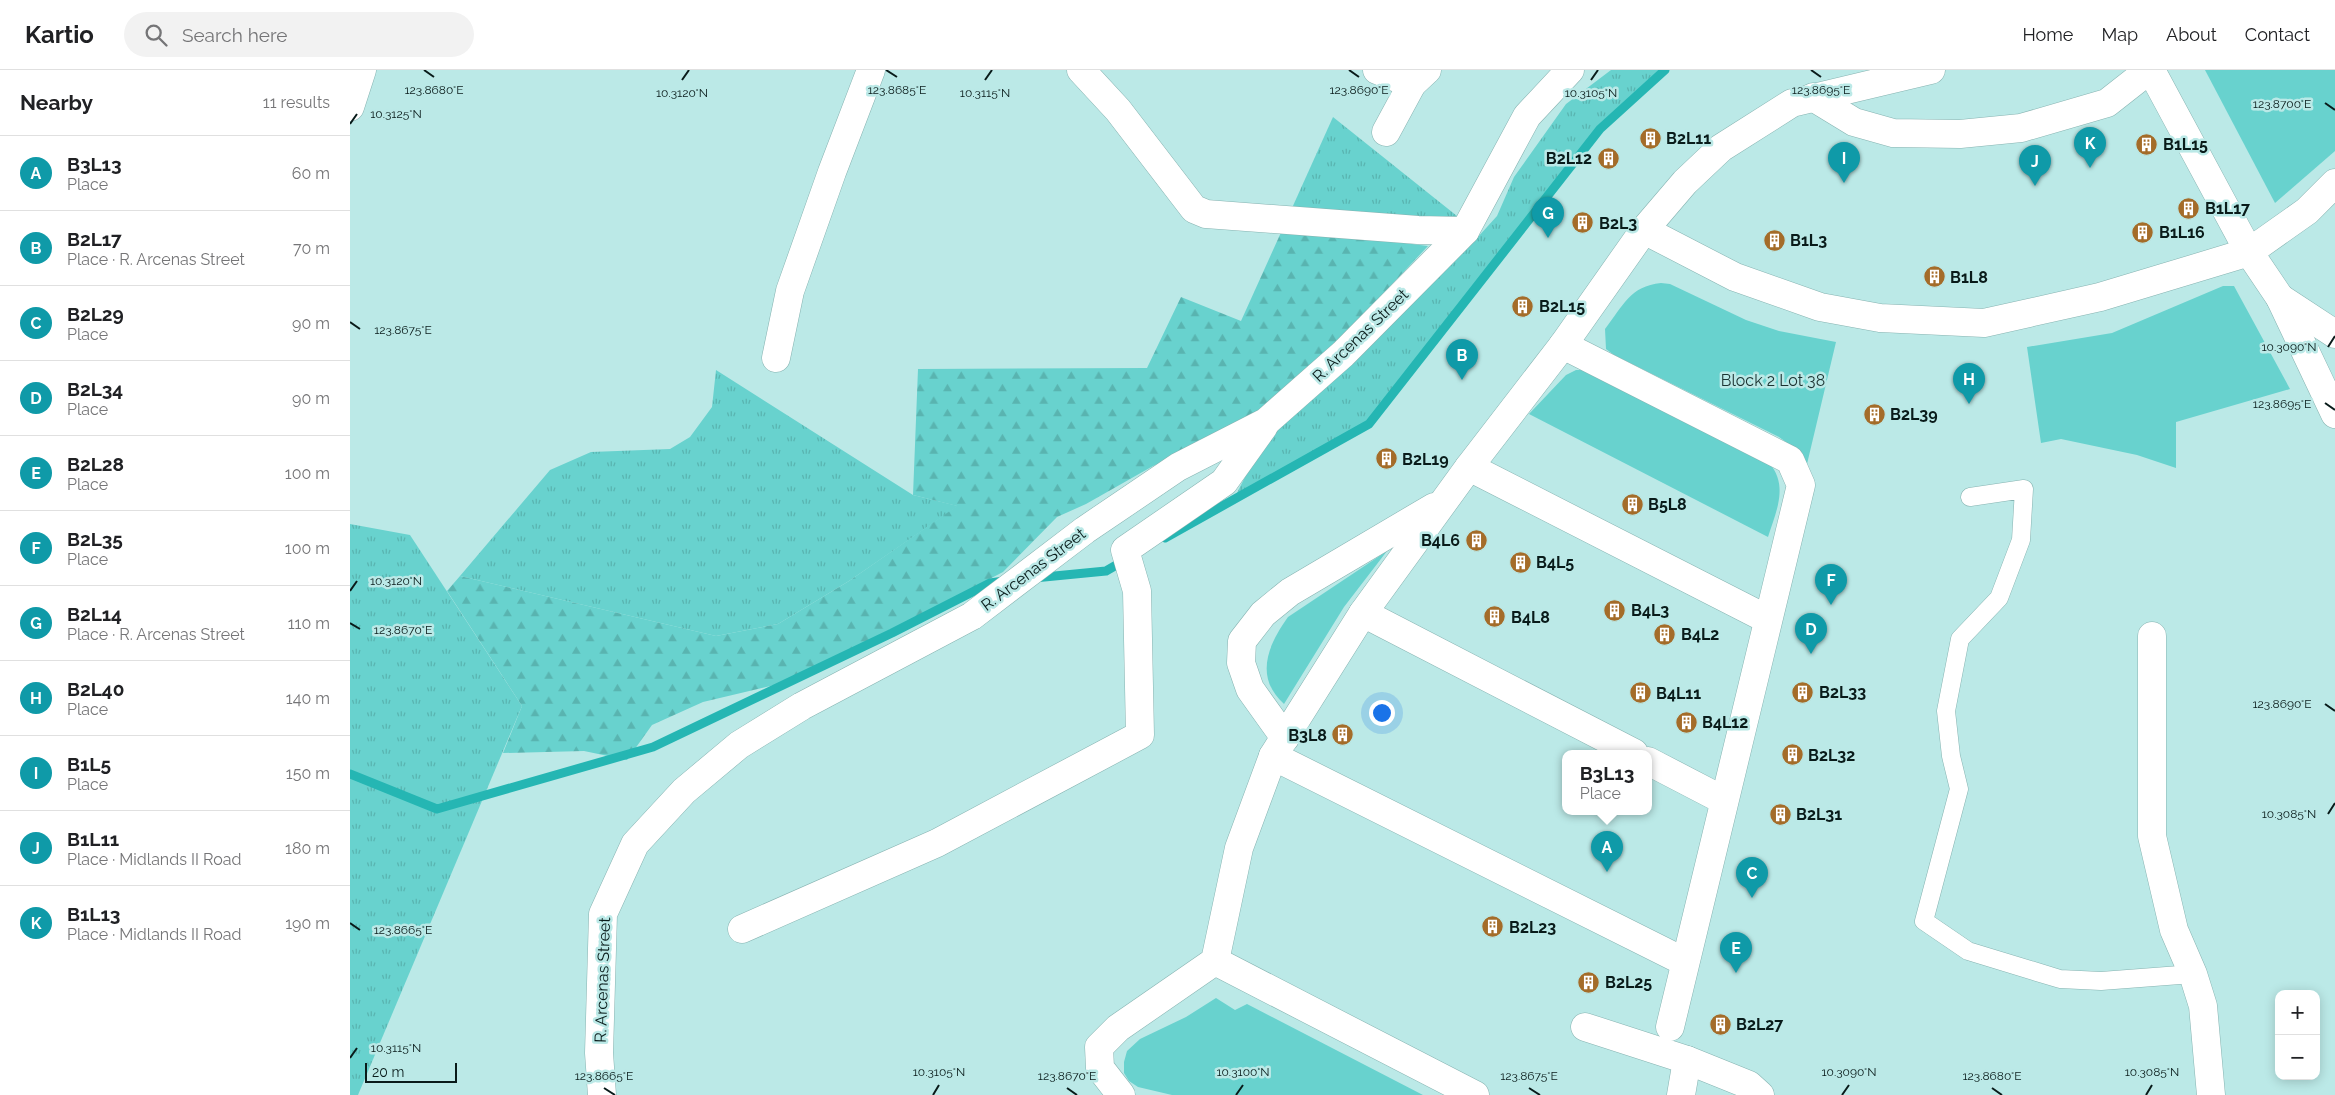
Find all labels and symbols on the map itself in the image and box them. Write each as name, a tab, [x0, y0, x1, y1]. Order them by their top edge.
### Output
text: 123.8680°E	[404, 83, 464, 97]
text: 123.8685°E	[868, 83, 926, 97]
text: 123.8690°E	[1329, 83, 1389, 97]
text: 123.8695°E	[1792, 83, 1850, 97]
text: 10.3120°N	[656, 86, 708, 100]
text: 10.3115°N	[960, 86, 1010, 100]
text: 10.3105°N	[1565, 86, 1617, 100]
text: 123.8700°E	[2253, 97, 2311, 111]
text: 10.3125°N	[370, 107, 422, 121]
building icon: B2L11	[1638, 126, 1662, 150]
pin: K	[2074, 127, 2106, 168]
place label: B2L11	[1666, 129, 1711, 148]
building icon: B1L15	[2135, 132, 2159, 156]
place label: B1L15	[2163, 135, 2208, 154]
pin: I	[1828, 142, 1860, 183]
pin: J	[2019, 145, 2051, 186]
building icon: B2L12	[1596, 146, 1620, 170]
place label: B2L12	[1546, 149, 1592, 168]
building icon: B1L17	[2177, 196, 2201, 220]
pin: G	[1532, 197, 1564, 238]
place label: B1L17	[2205, 199, 2250, 218]
building icon: B2L3	[1571, 211, 1595, 235]
place label: B2L3	[1599, 214, 1637, 233]
building icon: B1L16	[2131, 220, 2155, 244]
place label: B1L16	[2159, 223, 2205, 242]
building icon: B1L3	[1762, 228, 1786, 252]
place label: B1L3	[1790, 231, 1827, 250]
building icon: B1L8	[1922, 265, 1946, 289]
place label: B1L8	[1950, 268, 1988, 287]
street label: R. Arcenas Street	[1309, 284, 1413, 386]
building icon: B2L15	[1511, 294, 1535, 318]
place label: B2L15	[1539, 297, 1585, 316]
text: 123.8675°E	[374, 323, 432, 337]
pin: B	[1446, 339, 1478, 380]
text: 10.3090°N	[2261, 340, 2317, 354]
pin: H	[1953, 363, 1985, 404]
park label: Block 2 Lot 38	[1721, 371, 1825, 390]
text: 123.8695°E	[2253, 397, 2311, 411]
building icon: B2L39	[1862, 402, 1886, 426]
place label: B2L39	[1890, 405, 1938, 424]
building icon: B2L19	[1374, 447, 1398, 471]
place label: B2L19	[1402, 450, 1449, 469]
building icon: B5L8	[1620, 492, 1644, 516]
place label: B5L8	[1648, 495, 1687, 514]
street label: R. Arcenas Street	[977, 524, 1090, 615]
building icon: B4L6	[1464, 528, 1488, 552]
place label: B4L6	[1421, 531, 1460, 550]
building icon: B4L5	[1508, 550, 1532, 574]
place label: B4L5	[1536, 553, 1574, 572]
pin: F	[1815, 564, 1847, 605]
text: 10.3120°N	[370, 574, 422, 588]
building icon: B4L3	[1603, 598, 1627, 622]
place label: B4L3	[1631, 601, 1669, 620]
building icon: B4L8	[1483, 605, 1507, 629]
place label: B4L8	[1511, 608, 1550, 627]
pin: D	[1795, 613, 1827, 654]
building icon: B4L2	[1653, 622, 1677, 646]
text: 123.8670°E	[374, 623, 432, 637]
place label: B4L2	[1681, 625, 1719, 644]
building icon: B2L33	[1791, 680, 1815, 704]
building icon: B4L11	[1628, 681, 1652, 705]
place label: B2L33	[1819, 683, 1866, 702]
place label: B4L11	[1656, 684, 1701, 703]
text: 123.8690°E	[2252, 697, 2312, 711]
your location	[1369, 700, 1395, 726]
building icon: B4L12	[1674, 710, 1698, 734]
place label: B4L12	[1702, 713, 1748, 732]
building icon: B3L8	[1331, 723, 1355, 747]
place label: B3L8	[1288, 726, 1327, 745]
building icon: B2L32	[1780, 743, 1804, 767]
place label: B2L32	[1808, 746, 1855, 765]
building icon: B2L31	[1768, 802, 1792, 826]
place label: B2L31	[1796, 805, 1842, 824]
text: 10.3085°N	[2262, 807, 2316, 821]
pin: A	[1591, 831, 1623, 872]
pin: C	[1736, 857, 1768, 898]
building icon: B2L23	[1481, 915, 1505, 939]
street label: R. Arcenas Street	[591, 916, 614, 1043]
place label: B2L23	[1509, 918, 1556, 937]
text: 123.8665°E	[374, 923, 432, 937]
pin: E	[1720, 932, 1752, 973]
building icon: B2L25	[1577, 970, 1601, 994]
place label: B2L25	[1605, 973, 1652, 992]
building icon: B2L27	[1708, 1012, 1732, 1036]
place label: B2L27	[1736, 1015, 1783, 1034]
text: 10.3115°N	[371, 1041, 421, 1055]
scale bar	[365, 1060, 458, 1083]
text: 10.3105°N	[913, 1065, 965, 1079]
text: 10.3100°N	[1216, 1065, 1270, 1079]
text: 10.3090°N	[1821, 1065, 1877, 1079]
text: 10.3085°N	[2125, 1065, 2179, 1079]
text: 123.8665°E	[575, 1069, 633, 1083]
text: 123.8670°E	[1038, 1069, 1096, 1083]
text: 123.8675°E	[1500, 1069, 1558, 1083]
text: 123.8680°E	[1962, 1069, 2022, 1083]

